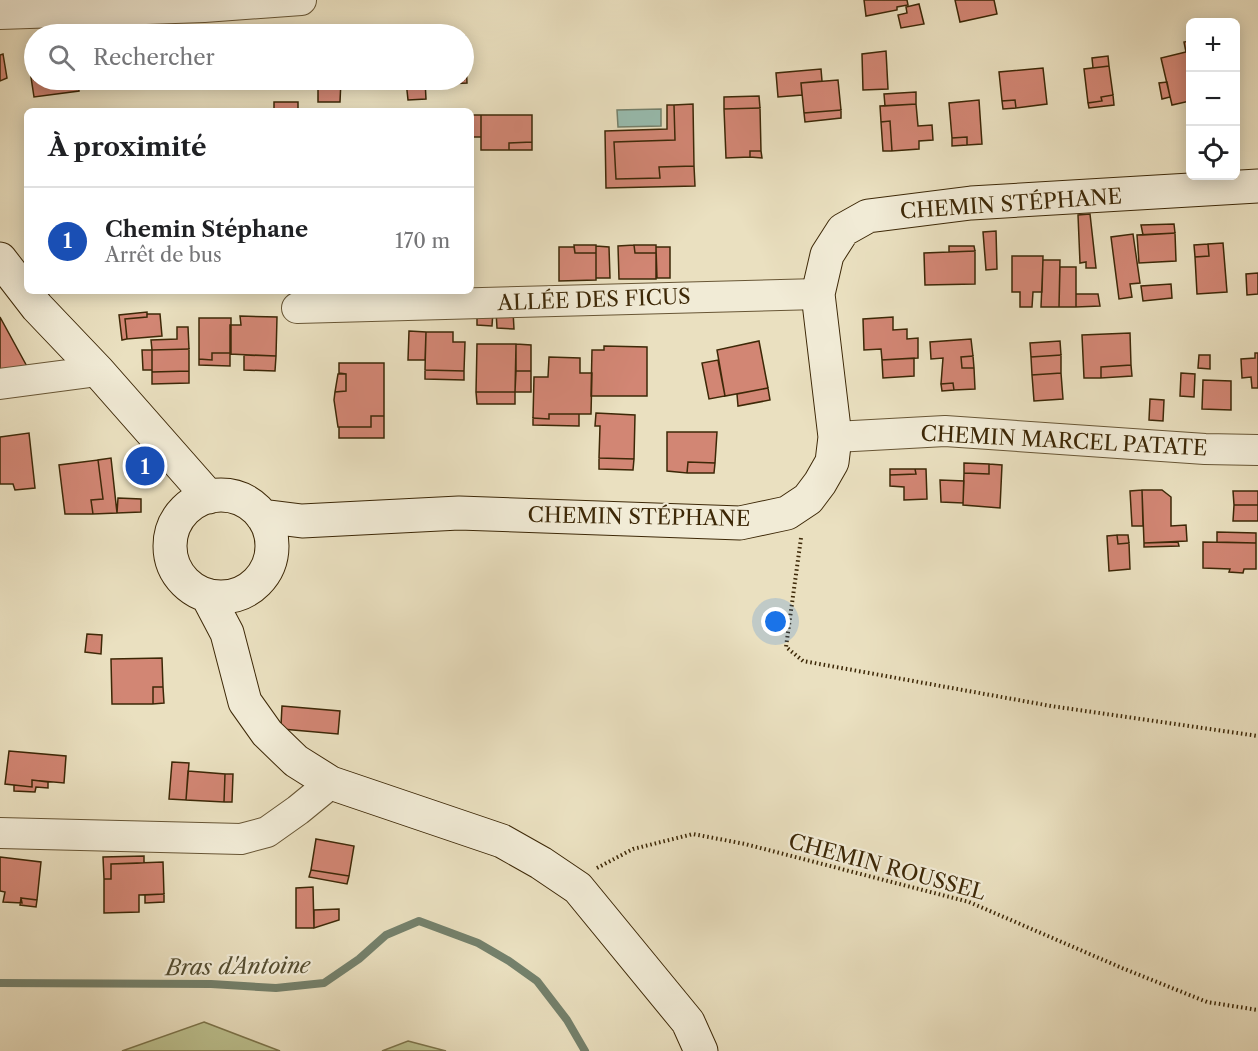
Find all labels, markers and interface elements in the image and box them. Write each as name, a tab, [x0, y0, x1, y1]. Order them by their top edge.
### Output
map controls	[1186, 18, 1240, 180]
button: +	[1186, 18, 1240, 72]
search box	[24, 24, 474, 90]
icon: search	[45, 41, 78, 74]
text: Rechercher	[93, 44, 215, 71]
button: −	[1186, 72, 1240, 126]
button: locate	[1186, 126, 1240, 180]
text: À proximité	[48, 131, 207, 163]
street label: CHEMIN STÉPHANE	[899, 183, 1123, 224]
text: Chemin Stéphane	[105, 216, 308, 243]
text: 1	[63, 229, 72, 253]
text: 170 m	[395, 229, 450, 253]
text: Arrêt de bus	[105, 243, 222, 267]
street label: ALLÉE DES FICUS	[496, 284, 691, 315]
street label: CHEMIN MARCEL PATATE	[920, 421, 1208, 460]
pin: 1	[126, 444, 164, 488]
street label: CHEMIN STÉPHANE	[528, 502, 750, 531]
your location	[761, 607, 790, 636]
street label: CHEMIN ROUSSEL	[786, 828, 988, 905]
water label: Bras d'Antoine	[163, 952, 312, 981]

